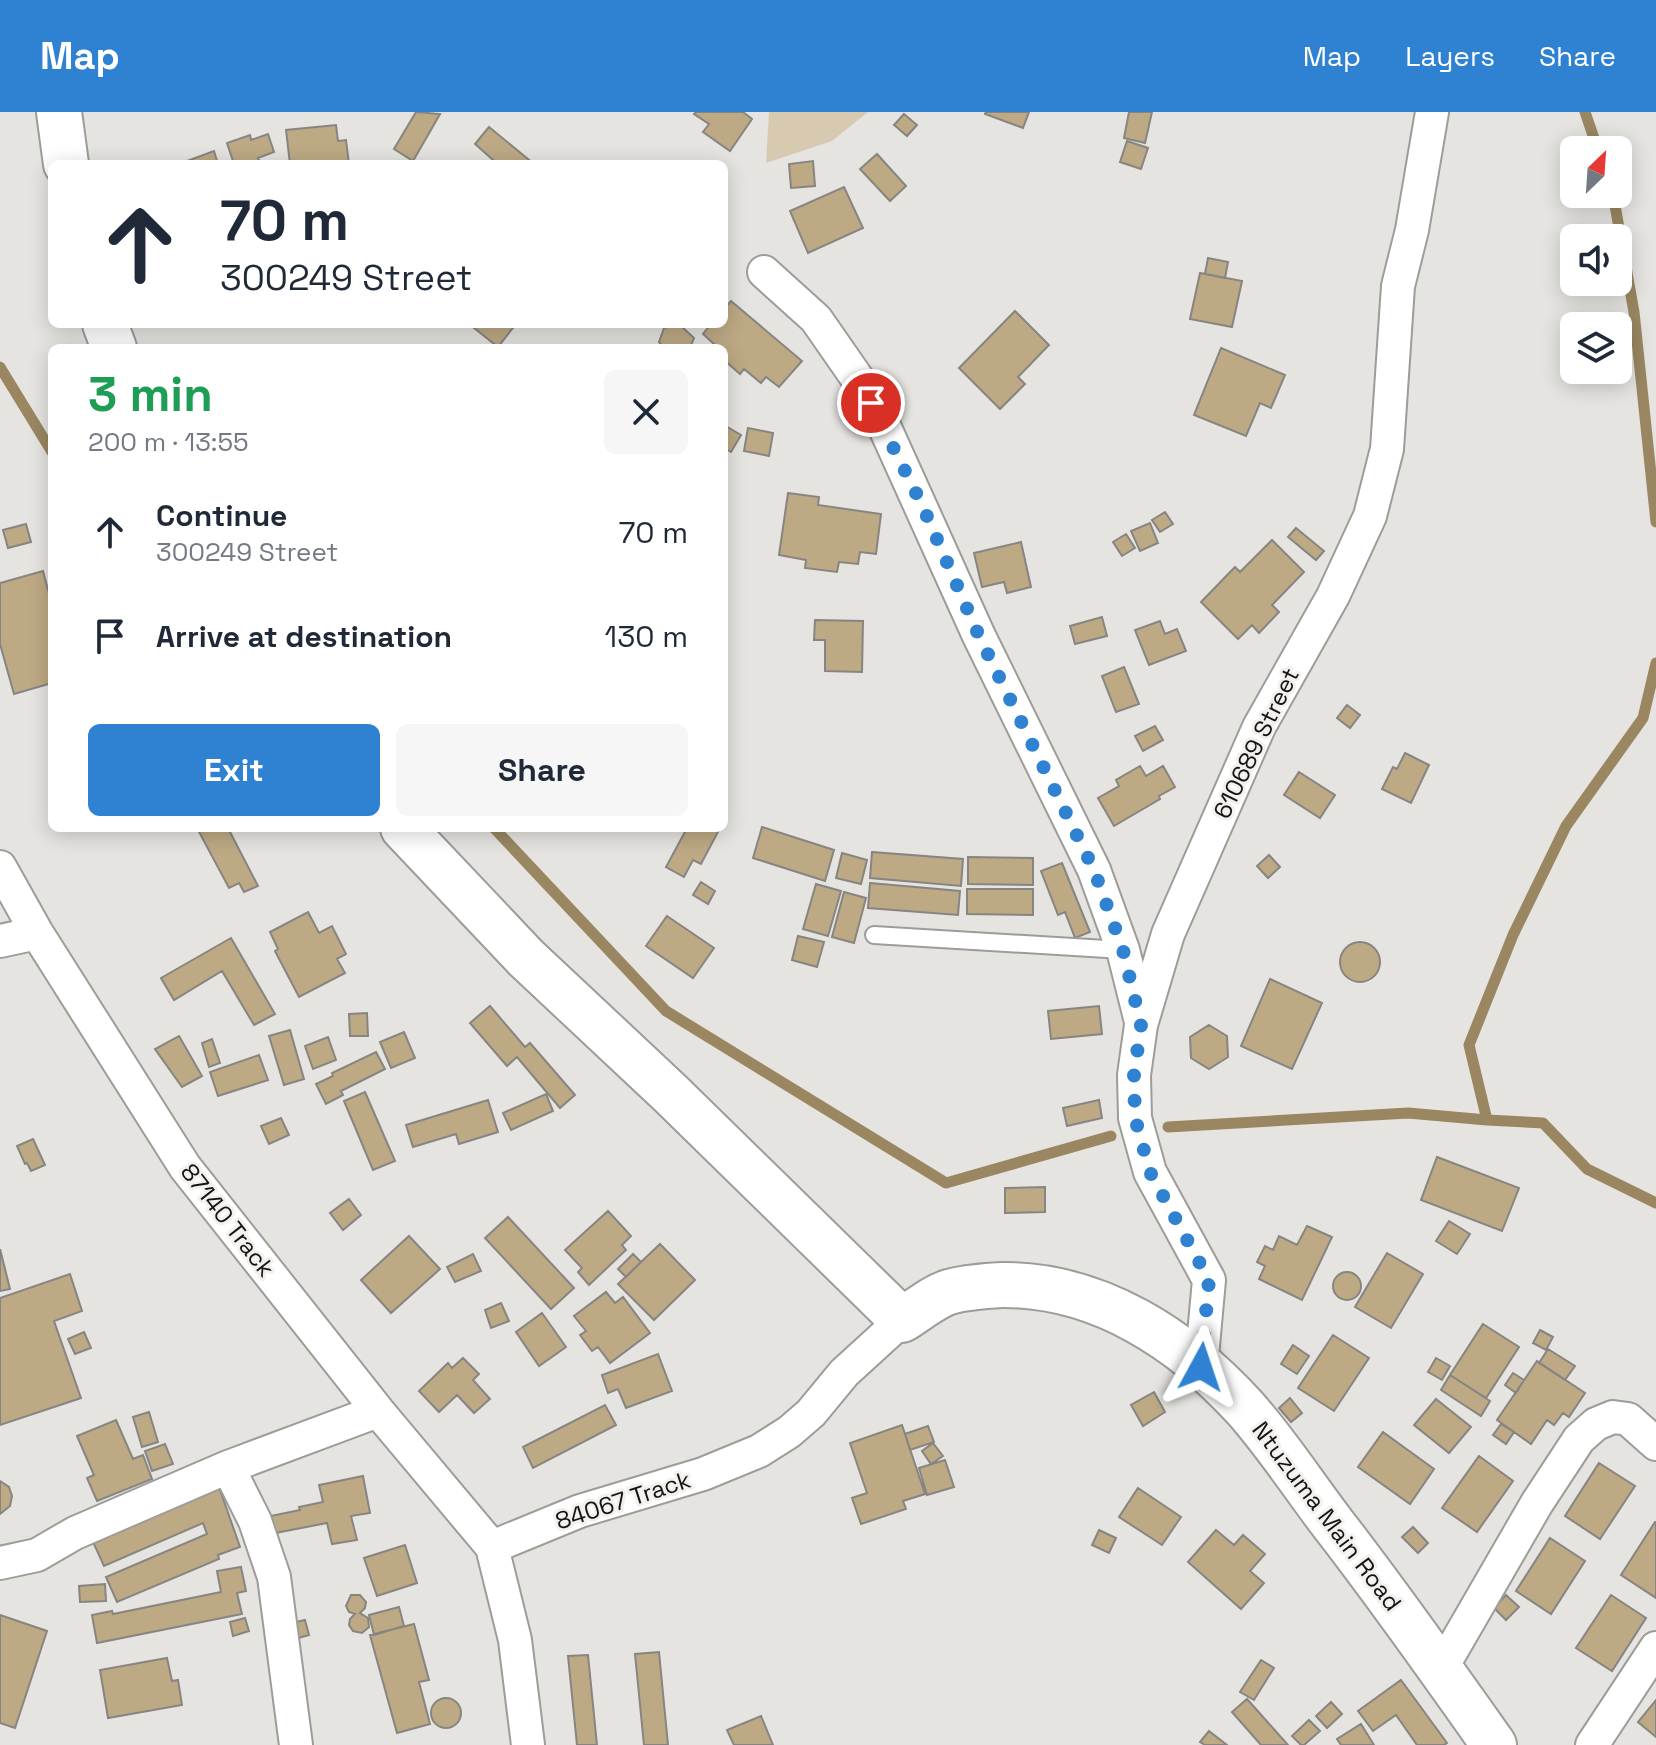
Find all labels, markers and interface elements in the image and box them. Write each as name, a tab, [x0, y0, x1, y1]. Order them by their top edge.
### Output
text: Map	[40, 32, 120, 80]
text: Map	[1303, 38, 1361, 74]
text: Layers	[1405, 38, 1495, 74]
text: Share	[1539, 38, 1616, 74]
north arrow	[1560, 136, 1632, 208]
map controls	[1560, 136, 1632, 384]
text: 70 m	[220, 185, 349, 256]
icon: ahead	[88, 192, 192, 296]
button: sound	[1560, 224, 1632, 296]
text: 300249 Street	[220, 255, 472, 301]
button: layers	[1560, 312, 1632, 384]
text: 3 min	[88, 364, 213, 425]
pin	[837, 369, 905, 437]
button: close	[604, 370, 688, 454]
icon: arrive	[849, 381, 893, 425]
text: 200 m · 13:55	[88, 425, 249, 459]
text: Continue	[156, 496, 287, 535]
icon: ahead	[88, 510, 132, 554]
text: 70 m	[619, 513, 688, 552]
text: 300249 Street	[156, 535, 338, 569]
icon: arrive	[88, 614, 132, 658]
text: Arrive at destination	[156, 617, 452, 656]
text: 130 m	[605, 617, 688, 656]
street label: 610689 Street	[1206, 663, 1306, 823]
button: Exit	[88, 724, 380, 816]
button: Share	[396, 724, 688, 816]
street label: 87140 Track	[174, 1157, 282, 1283]
position arrow	[1159, 1325, 1243, 1409]
street label: Ntuzuma Main Road	[1246, 1415, 1408, 1617]
street label: 84067 Track	[551, 1464, 695, 1536]

